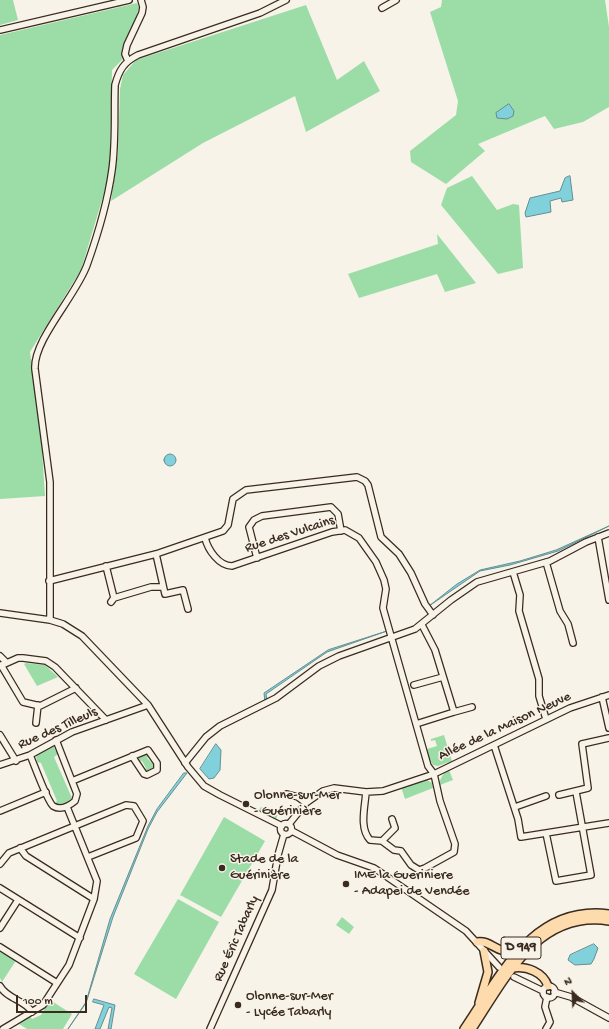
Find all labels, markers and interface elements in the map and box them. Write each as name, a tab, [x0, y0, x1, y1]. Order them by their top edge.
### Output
street label: Rue des Vulcains	[243, 513, 337, 557]
street label: Allée de la Maison Neuve	[436, 689, 574, 765]
street label: Rue des Tilleuls	[16, 704, 100, 754]
place label: Olonne-sur-Mer - Guérinière	[254, 788, 341, 820]
marker: Olonne-sur-Mer - Guérinière	[241, 799, 251, 809]
place label: Stade de la Guérinière	[230, 852, 298, 884]
marker: Stade de la Guérinière	[217, 863, 227, 873]
place label: IME la Gueriniere - Adapei de Vendée	[354, 868, 469, 900]
marker: IME la Gueriniere - Adapei de Vendée	[341, 879, 351, 889]
street label: Rue Éric Tabarly	[211, 893, 263, 985]
road number: D 949	[501, 937, 541, 959]
north arrow	[553, 973, 593, 1013]
text: N	[562, 975, 574, 989]
scale bar	[18, 987, 89, 1013]
place label: Olonne-sur-Mer - Lycée Tabarly	[246, 989, 333, 1022]
text: 100 m	[23, 995, 53, 1009]
marker: Olonne-sur-Mer - Lycée Tabarly	[233, 1000, 243, 1010]

